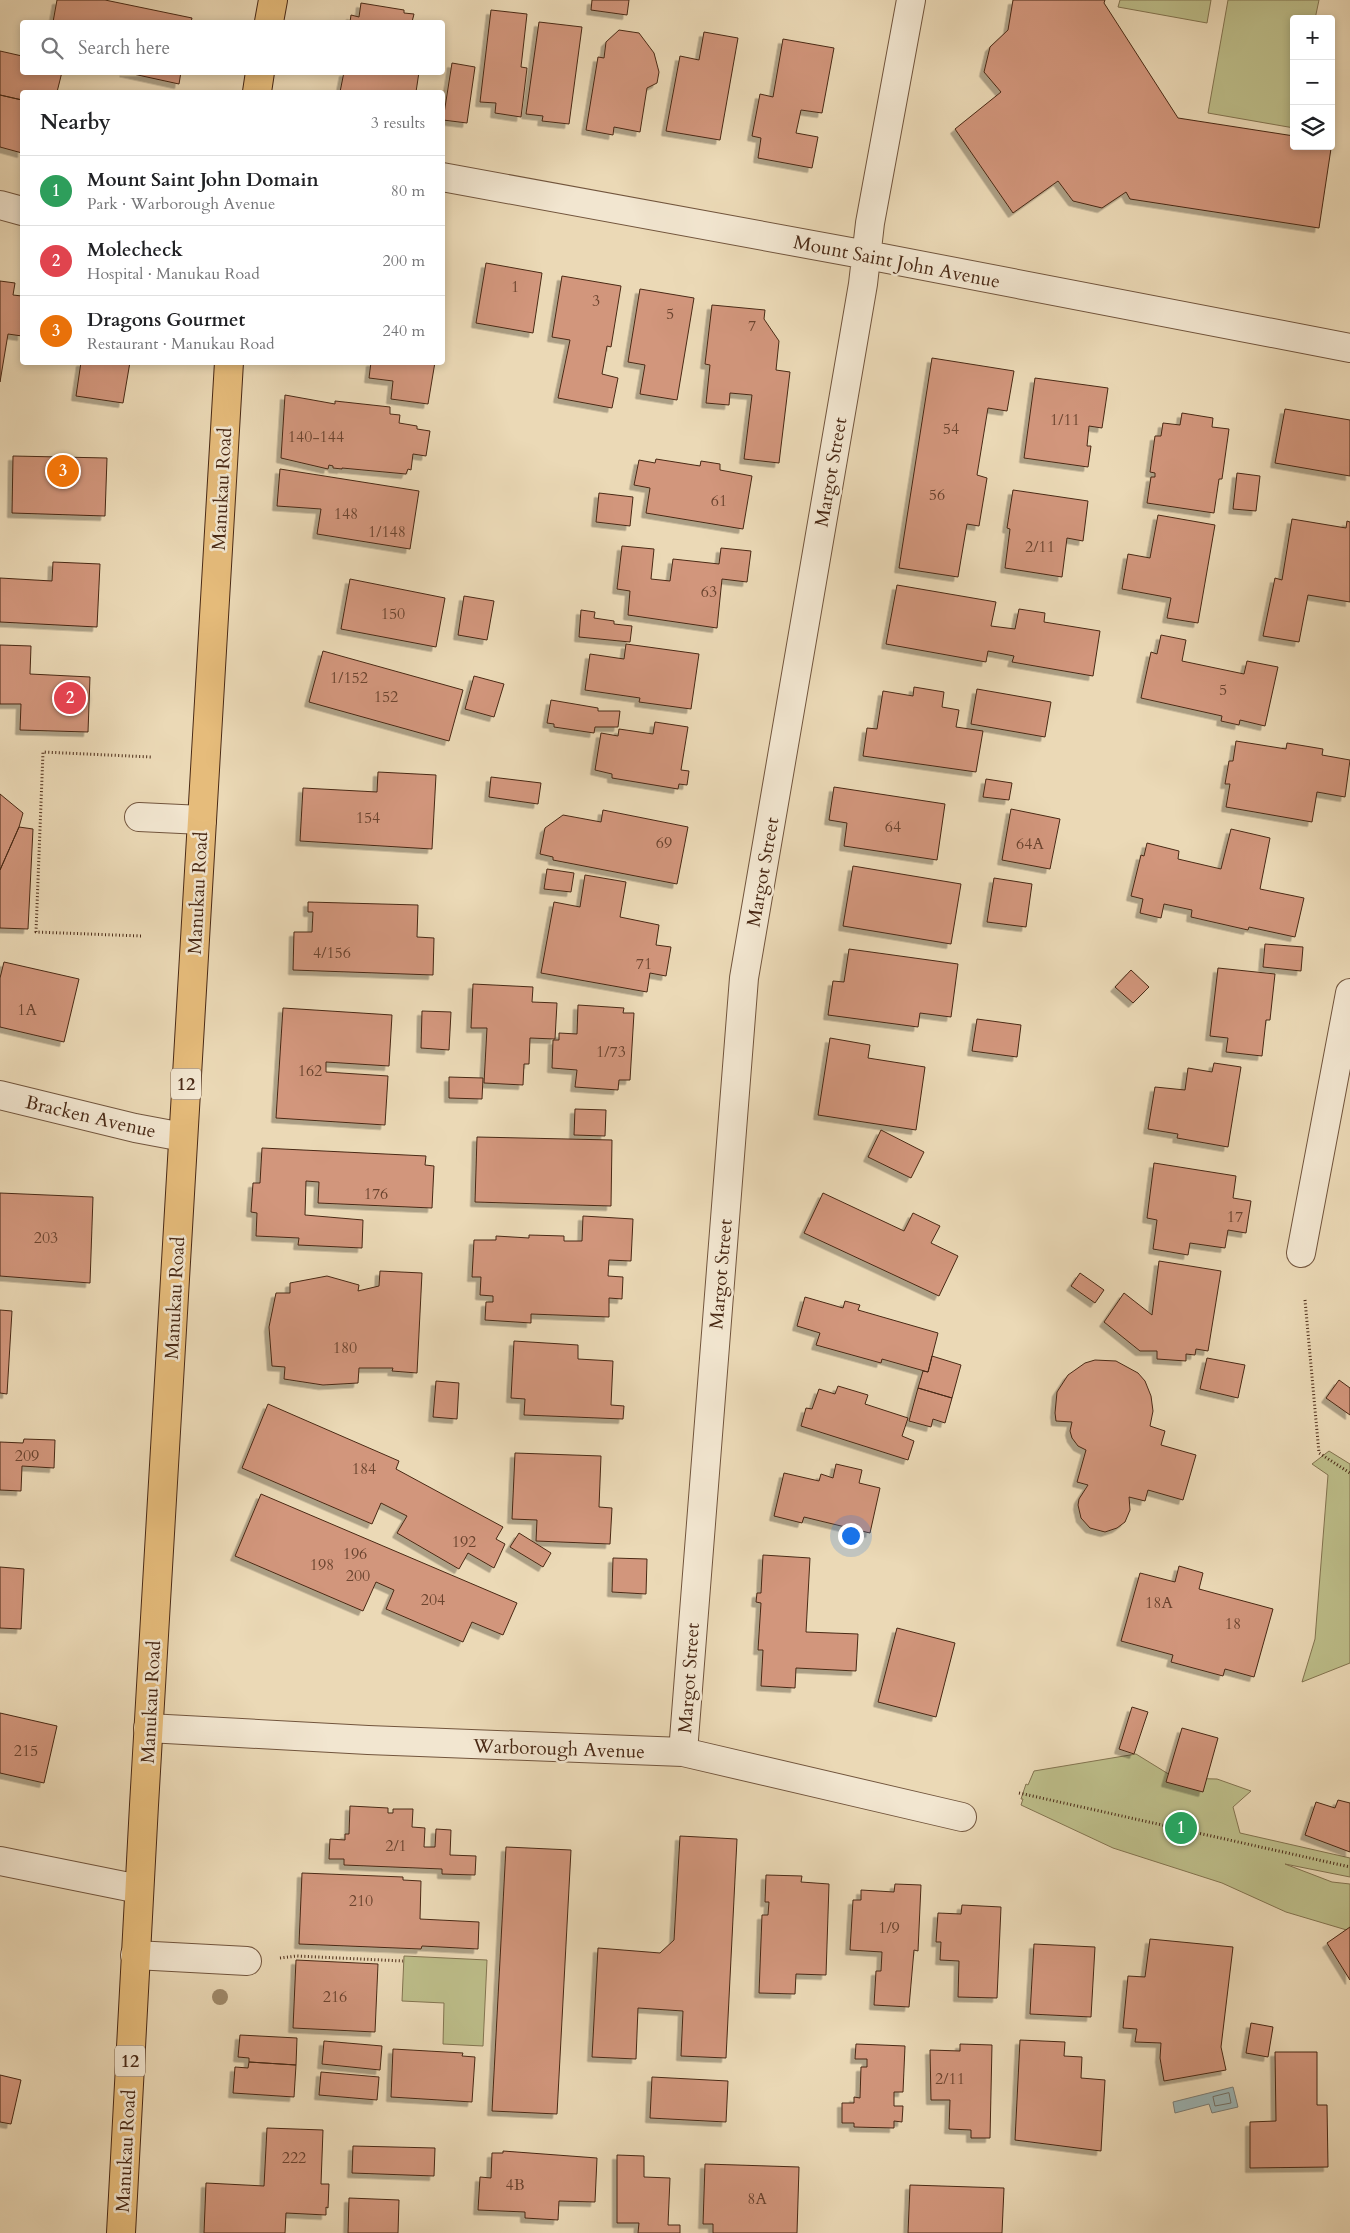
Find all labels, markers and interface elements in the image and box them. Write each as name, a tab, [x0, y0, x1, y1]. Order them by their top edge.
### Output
map controls	[1290, 15, 1335, 150]
button: +	[1290, 15, 1335, 60]
search box	[20, 20, 445, 75]
icon: search	[38, 34, 66, 62]
text: Search here	[78, 35, 170, 61]
button: −	[1290, 60, 1335, 105]
button: layers	[1290, 105, 1335, 150]
text: Nearby	[40, 108, 111, 137]
text: 3 results	[371, 112, 425, 134]
text: Mount Saint John Domain	[87, 167, 319, 193]
text: 1	[52, 180, 60, 202]
text: 80 m	[391, 180, 425, 202]
text: Park · Warborough Avenue	[87, 193, 275, 215]
street label: Mount Saint John Avenue	[791, 229, 1002, 295]
text: Molecheck	[87, 237, 183, 263]
text: 2	[52, 250, 60, 272]
text: 200 m	[383, 250, 425, 272]
text: Hospital · Manukau Road	[87, 263, 260, 285]
house number: 1	[511, 276, 519, 298]
house number: 3	[592, 290, 600, 312]
house number: 5	[666, 303, 674, 325]
text: Dragons Gourmet	[87, 307, 245, 333]
house number: 7	[748, 315, 756, 337]
text: 3	[52, 320, 60, 342]
text: 240 m	[383, 320, 425, 342]
text: Restaurant · Manukau Road	[87, 333, 275, 355]
house number: 1/11	[1050, 409, 1080, 431]
street label: Margot Street	[809, 415, 853, 529]
house number: 54	[943, 418, 959, 440]
house number: 140-144	[288, 426, 344, 448]
street label: Manukau Road	[206, 427, 238, 551]
pin: 3	[47, 452, 79, 490]
house number: 56	[929, 484, 945, 506]
house number: 61	[711, 490, 727, 512]
house number: 148	[334, 503, 358, 525]
house number: 1/148	[368, 521, 406, 543]
house number: 2/11	[1025, 536, 1055, 558]
house number: 63	[701, 581, 717, 603]
house number: 150	[381, 603, 405, 625]
house number: 1/152	[330, 667, 368, 689]
pin: 2	[54, 679, 86, 717]
house number: 5	[1219, 679, 1227, 701]
house number: 152	[374, 686, 398, 708]
house number: 154	[356, 807, 380, 829]
street label: Margot Street	[741, 815, 785, 929]
house number: 64	[885, 816, 901, 838]
street label: Manukau Road	[182, 831, 214, 955]
house number: 69	[656, 832, 672, 854]
house number: 64A	[1016, 833, 1045, 855]
house number: 4/156	[313, 942, 351, 964]
house number: 71	[636, 953, 652, 975]
house number: 1A	[17, 999, 37, 1021]
house number: 1/73	[596, 1041, 626, 1063]
house number: 162	[298, 1060, 322, 1082]
road number: 12	[171, 1068, 201, 1100]
street label: Bracken Avenue	[23, 1089, 159, 1145]
house number: 176	[364, 1183, 388, 1205]
house number: 17	[1227, 1206, 1243, 1228]
street label: Margot Street	[703, 1218, 739, 1330]
house number: 203	[34, 1227, 58, 1249]
street label: Manukau Road	[159, 1236, 191, 1360]
house number: 180	[333, 1337, 357, 1359]
house number: 209	[15, 1445, 39, 1467]
house number: 184	[352, 1458, 376, 1480]
your location	[838, 1523, 864, 1549]
house number: 192	[452, 1531, 476, 1553]
house number: 196	[343, 1543, 367, 1565]
house number: 198	[310, 1554, 334, 1576]
house number: 200	[346, 1565, 370, 1587]
house number: 204	[421, 1589, 445, 1611]
house number: 18A	[1145, 1592, 1174, 1614]
house number: 18	[1225, 1613, 1241, 1635]
street label: Margot Street	[672, 1622, 706, 1734]
street label: Manukau Road	[135, 1640, 167, 1764]
street label: Warborough Avenue	[472, 1733, 645, 1765]
house number: 215	[14, 1740, 38, 1762]
pin: 1	[1165, 1809, 1197, 1847]
house number: 2/1	[385, 1835, 407, 1857]
house number: 210	[349, 1890, 373, 1912]
house number: 1/9	[878, 1917, 900, 1939]
house number: 216	[323, 1986, 347, 2008]
road number: 12	[115, 2045, 145, 2076]
house number: 2/11	[935, 2068, 965, 2090]
street label: Manukau Road	[110, 2089, 142, 2213]
house number: 222	[282, 2147, 306, 2169]
house number: 4B	[505, 2174, 525, 2196]
house number: 8A	[747, 2188, 767, 2210]

